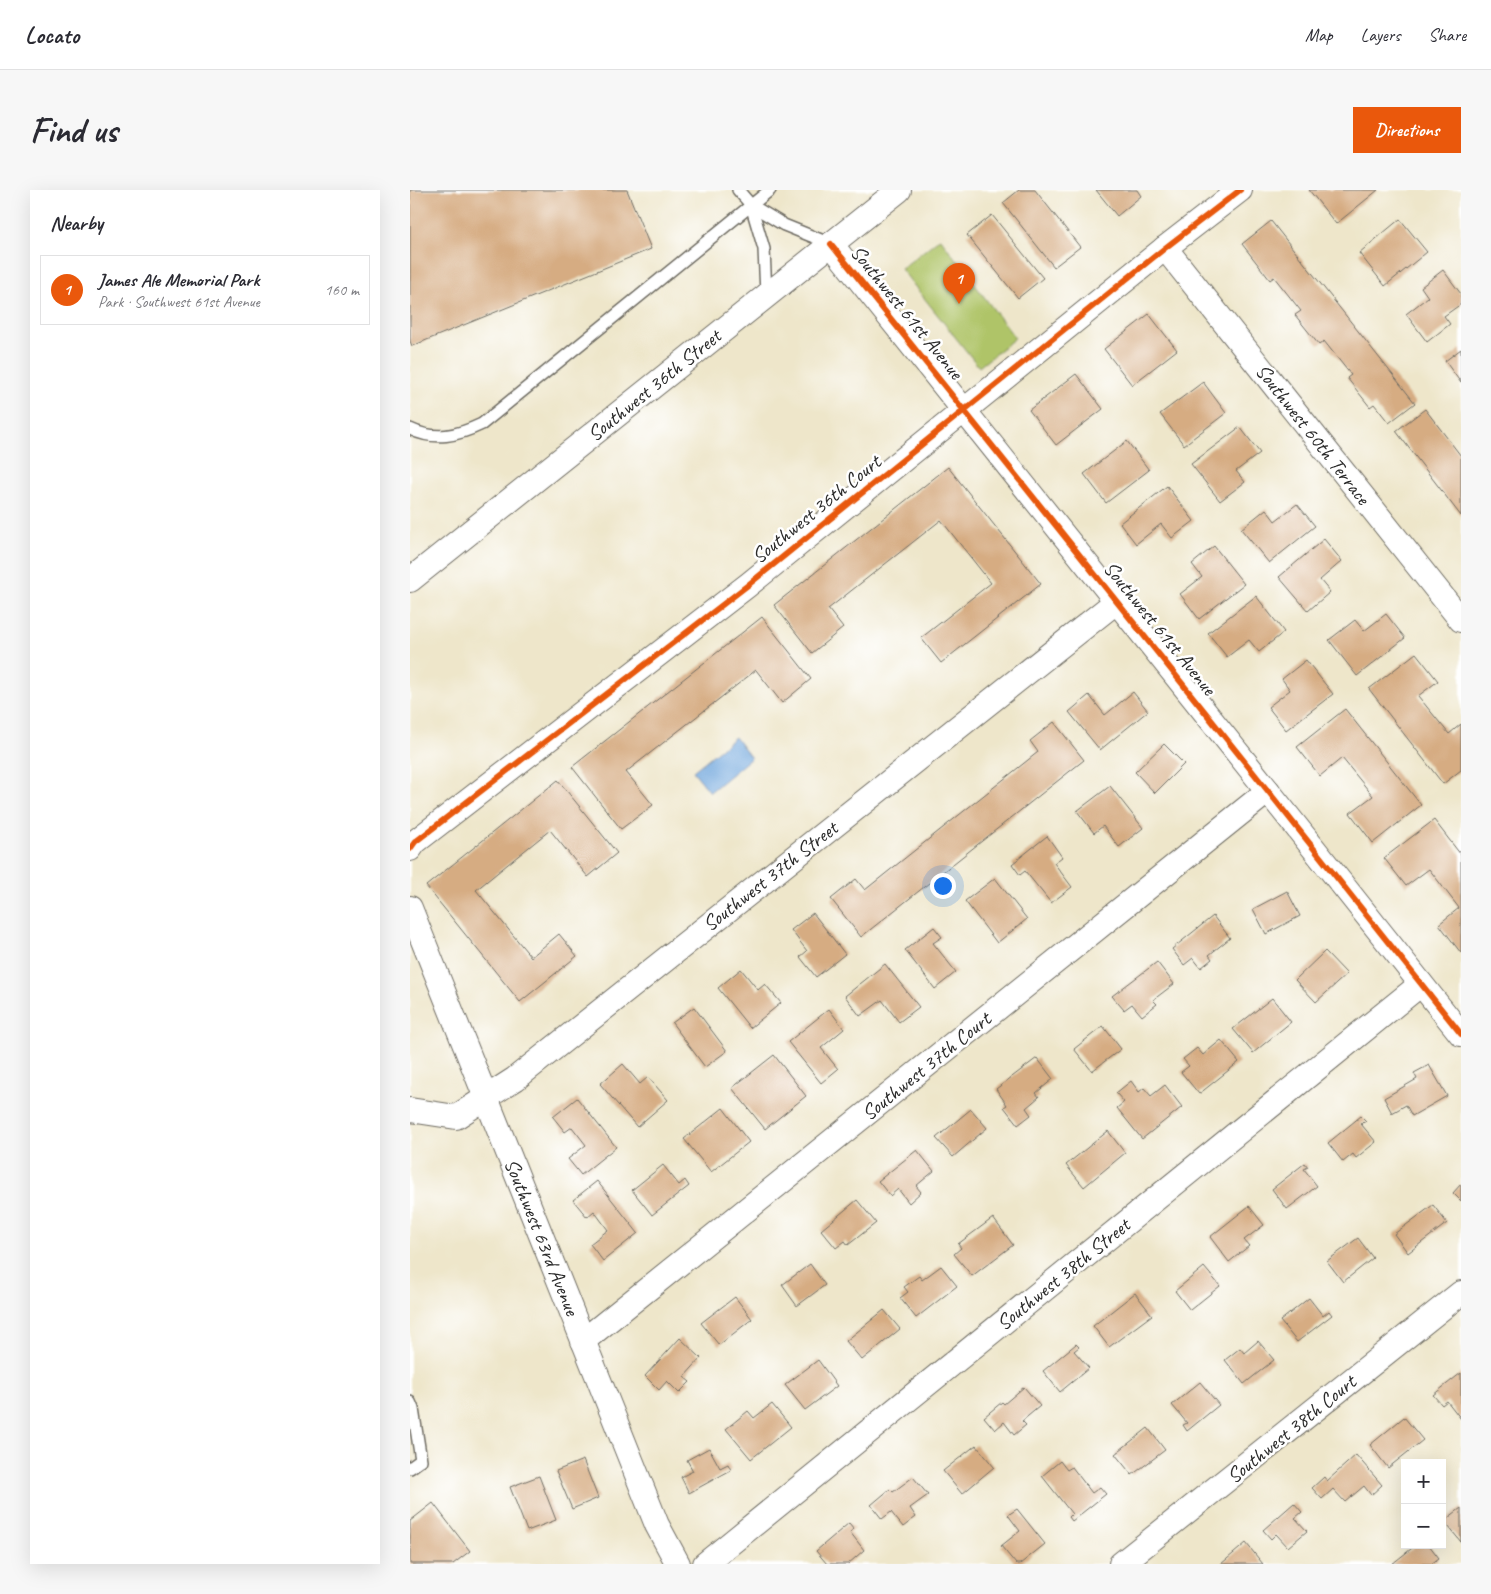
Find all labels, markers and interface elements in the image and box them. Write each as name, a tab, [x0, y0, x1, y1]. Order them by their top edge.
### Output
text: Locato	[25, 20, 79, 50]
text: Map	[1305, 24, 1333, 46]
text: Layers	[1361, 24, 1400, 46]
text: Share	[1428, 24, 1466, 46]
button: Directions	[1353, 107, 1461, 153]
text: Find us	[30, 108, 117, 153]
text: Nearby	[50, 210, 103, 236]
street label: Southwest 61st Avenue	[845, 240, 969, 384]
pin: 1	[943, 263, 975, 304]
text: James Ale Memorial Park	[98, 268, 259, 292]
text: 1	[63, 280, 71, 300]
text: 160 m	[325, 280, 359, 300]
text: Park · Southwest 61st Avenue	[98, 292, 260, 312]
street label: Southwest 36th Street	[582, 322, 728, 447]
street label: Southwest 60th Terrace	[1250, 359, 1377, 510]
street label: Southwest 36th Court	[746, 448, 887, 569]
street label: Southwest 61st Avenue	[1098, 556, 1223, 701]
street label: Southwest 37th Street	[697, 814, 844, 937]
your location	[930, 873, 956, 899]
street label: Southwest 37th Court	[856, 1005, 997, 1126]
street label: Southwest 63rd Avenue	[499, 1155, 586, 1320]
street label: Southwest 38th Street	[991, 1211, 1137, 1336]
street label: Southwest 38th Court	[1221, 1368, 1362, 1489]
map controls	[1401, 1459, 1446, 1549]
button: +	[1401, 1459, 1446, 1504]
button: −	[1401, 1504, 1446, 1549]

